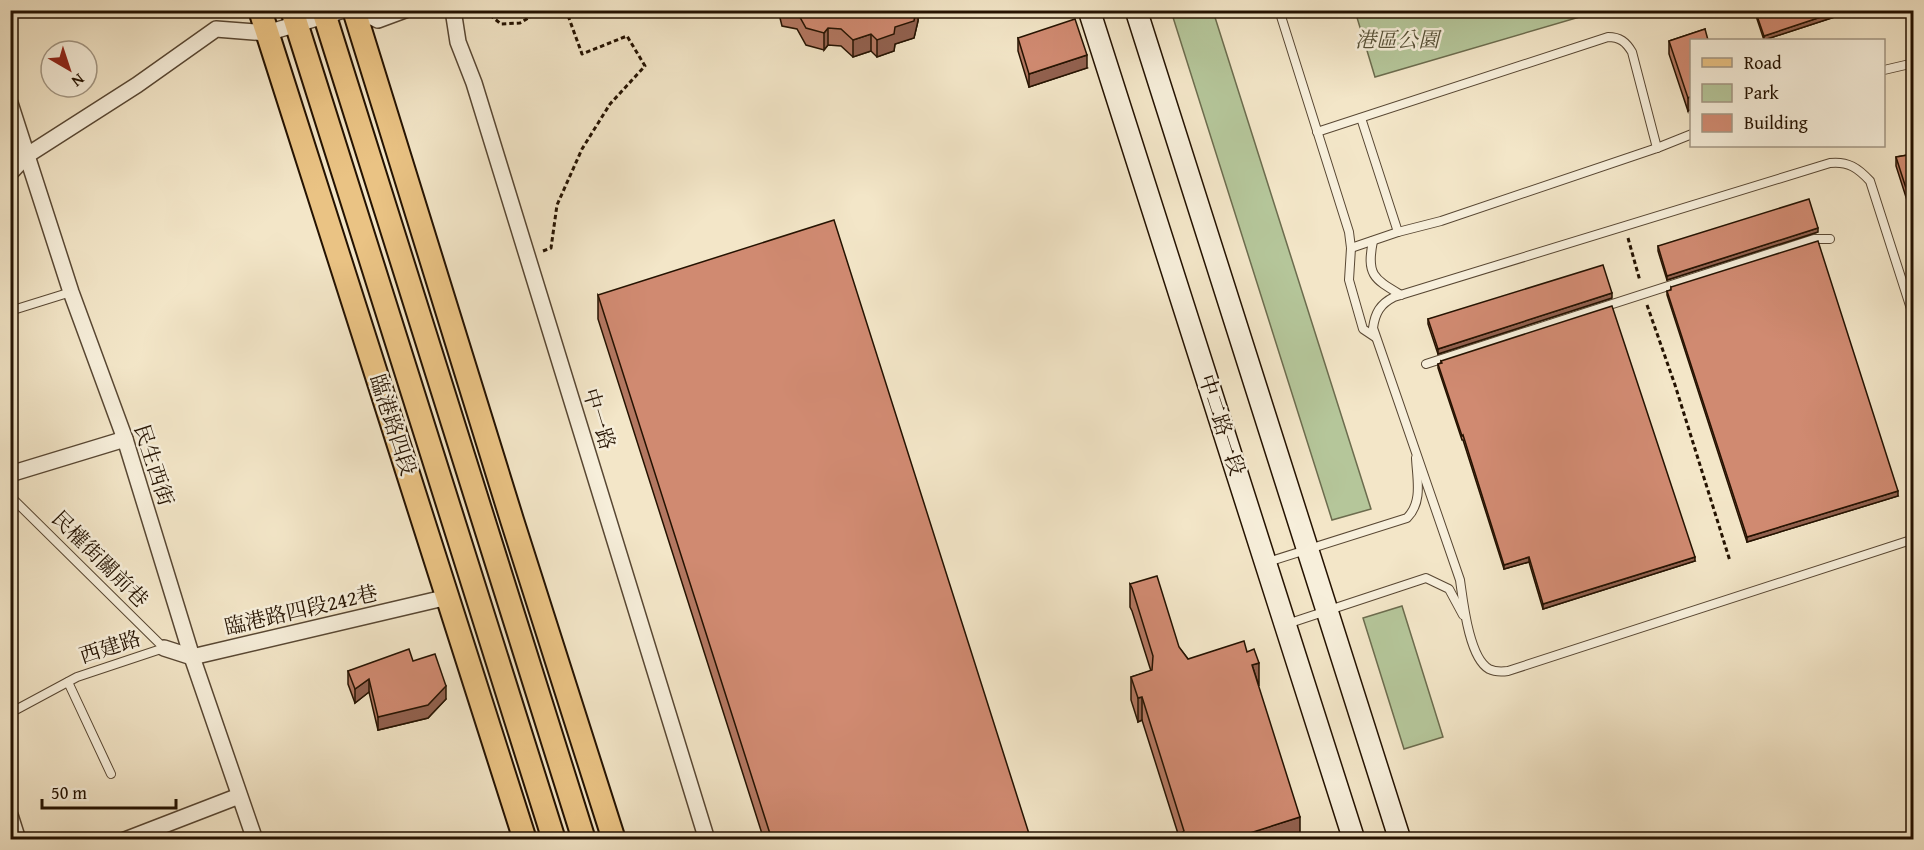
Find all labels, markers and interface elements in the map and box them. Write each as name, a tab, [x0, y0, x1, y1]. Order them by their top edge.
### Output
park label: 港區公園	[1355, 24, 1442, 55]
north arrow	[39, 39, 99, 99]
legend	[1690, 39, 1885, 147]
text: Road	[1744, 49, 1782, 76]
text: N	[66, 68, 90, 94]
text: Park	[1744, 79, 1780, 106]
text: Building	[1744, 109, 1808, 136]
street label: 臨港路四段	[363, 370, 424, 480]
street label: 中二路一段	[1192, 370, 1253, 480]
street label: 中一路	[575, 384, 624, 454]
street label: 民生西街	[127, 420, 182, 510]
street label: 民權街關前巷	[45, 503, 156, 614]
street label: 臨港路四段242巷	[221, 577, 381, 642]
street label: 西建路	[75, 622, 145, 671]
scale bar	[42, 772, 176, 810]
text: 50 m	[51, 779, 87, 806]

